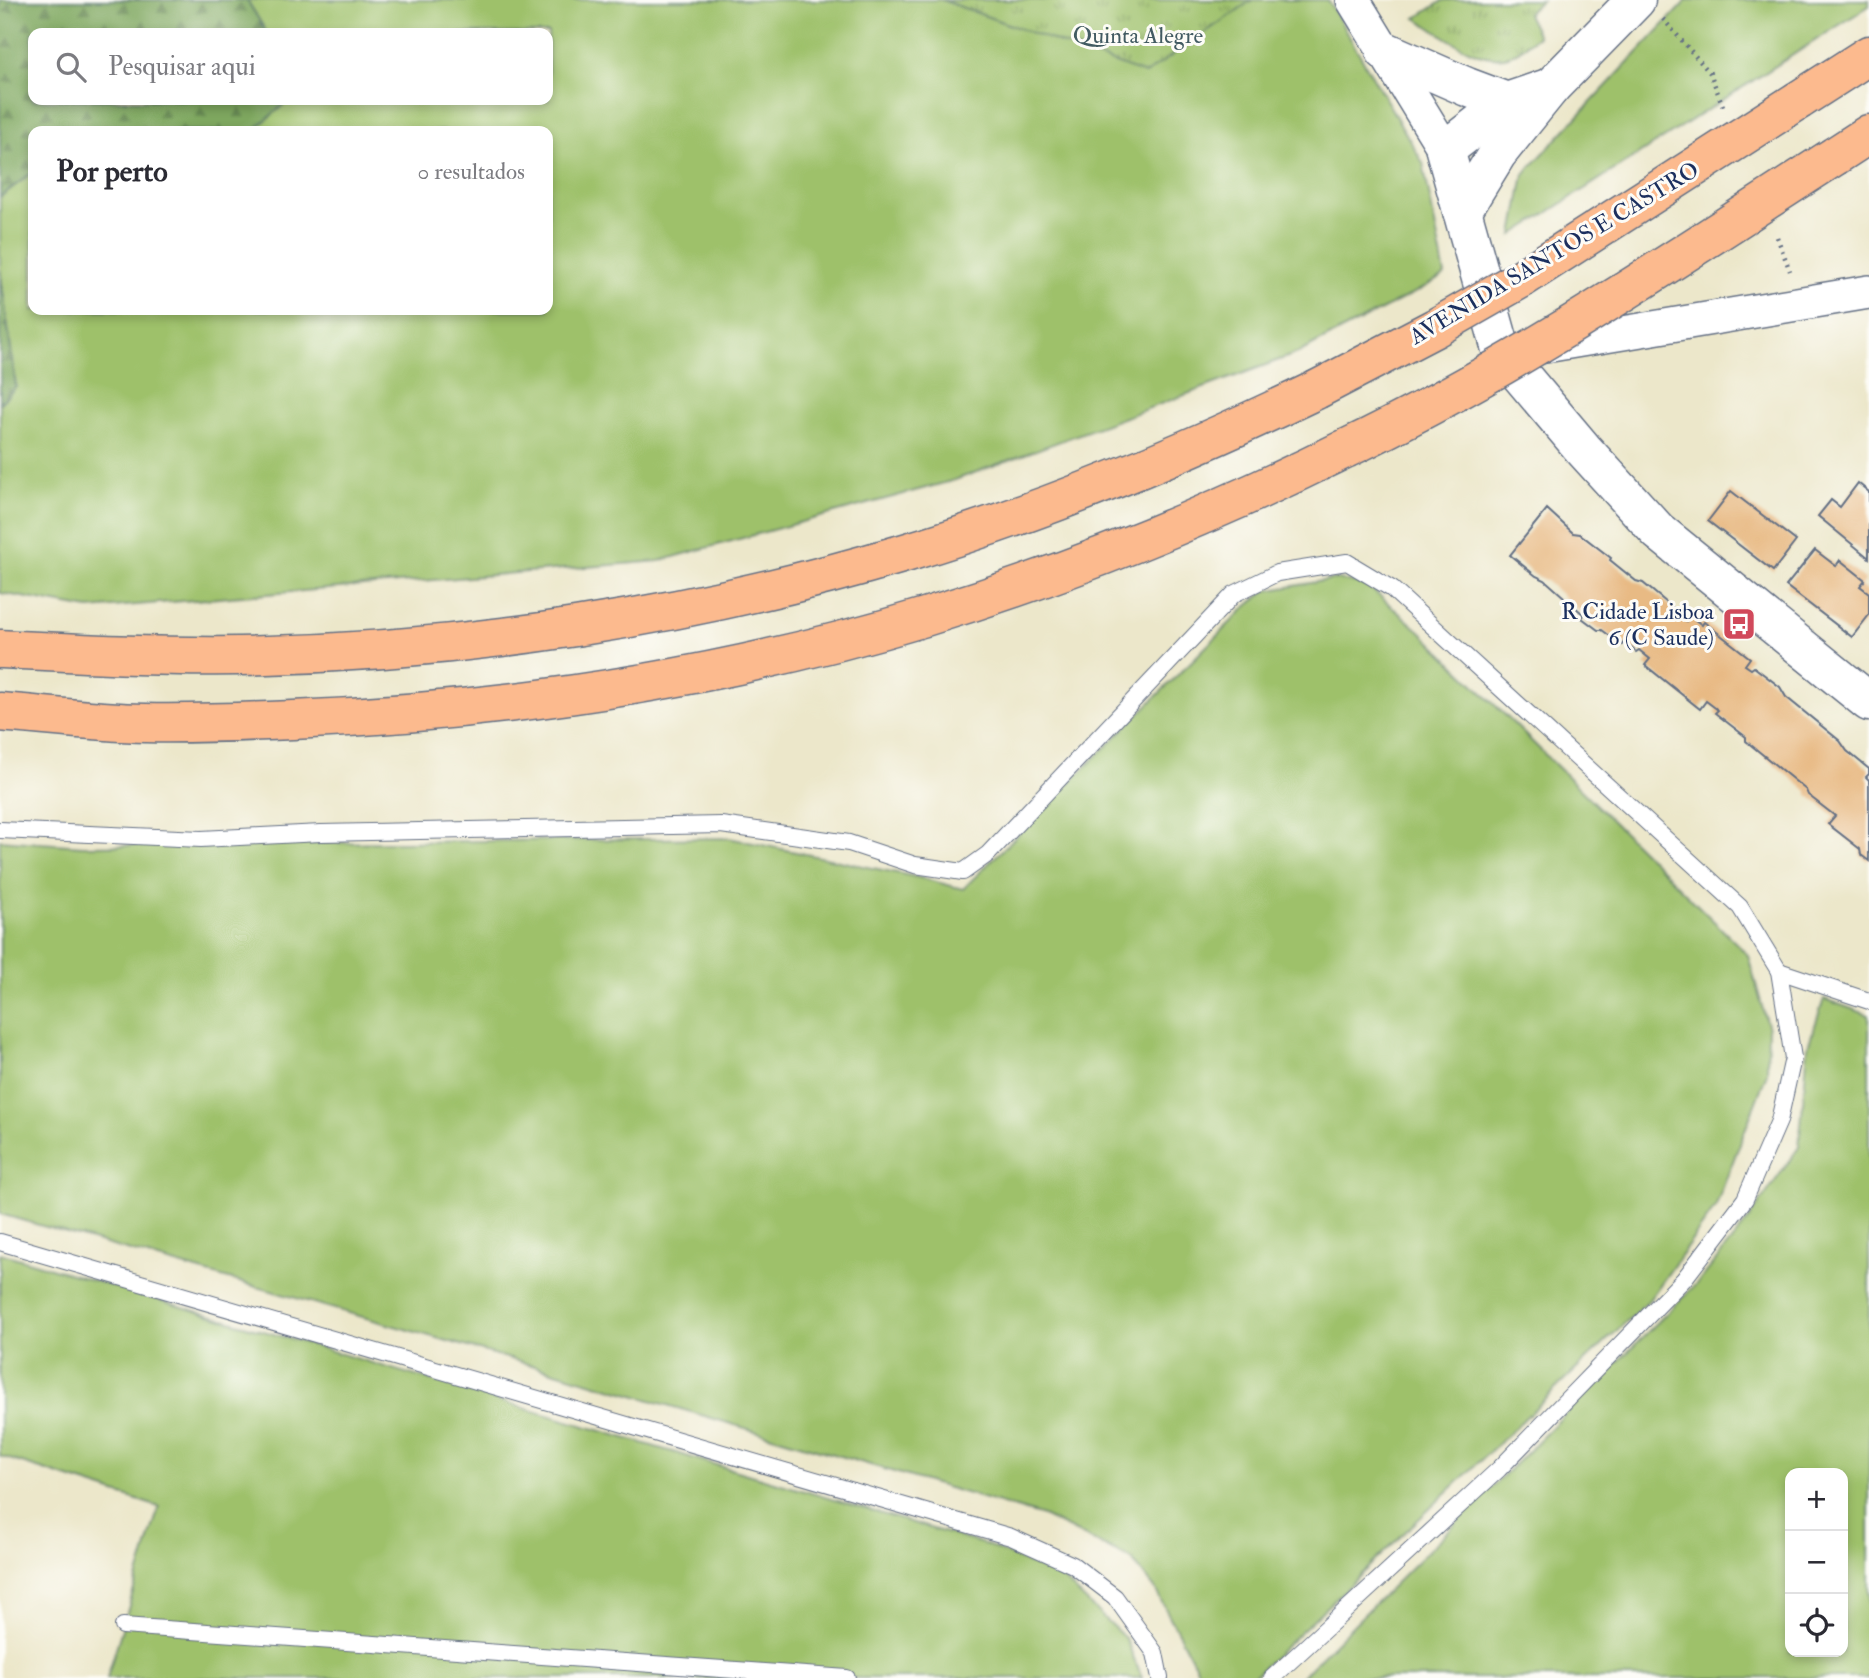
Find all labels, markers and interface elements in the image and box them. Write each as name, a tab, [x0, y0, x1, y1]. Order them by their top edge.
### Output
park label: Quinta Alegre	[1073, 21, 1204, 50]
search box	[28, 28, 553, 105]
icon: search	[52, 48, 90, 86]
text: Pesquisar aqui	[108, 51, 256, 83]
text: Por perto	[56, 153, 168, 190]
street label: AVENIDA SANTOS E CASTRO	[1403, 155, 1704, 352]
text: 0 resultados	[418, 157, 525, 186]
place label: R Cidade Lisboa 6 (C Saude)	[1561, 597, 1715, 652]
bus stop icon: R Cidade Lisboa 6 (C Saude)	[1720, 605, 1758, 643]
map controls	[1785, 1468, 1848, 1657]
button: +	[1785, 1468, 1848, 1531]
button: −	[1785, 1531, 1848, 1594]
button: locate	[1785, 1594, 1848, 1657]

